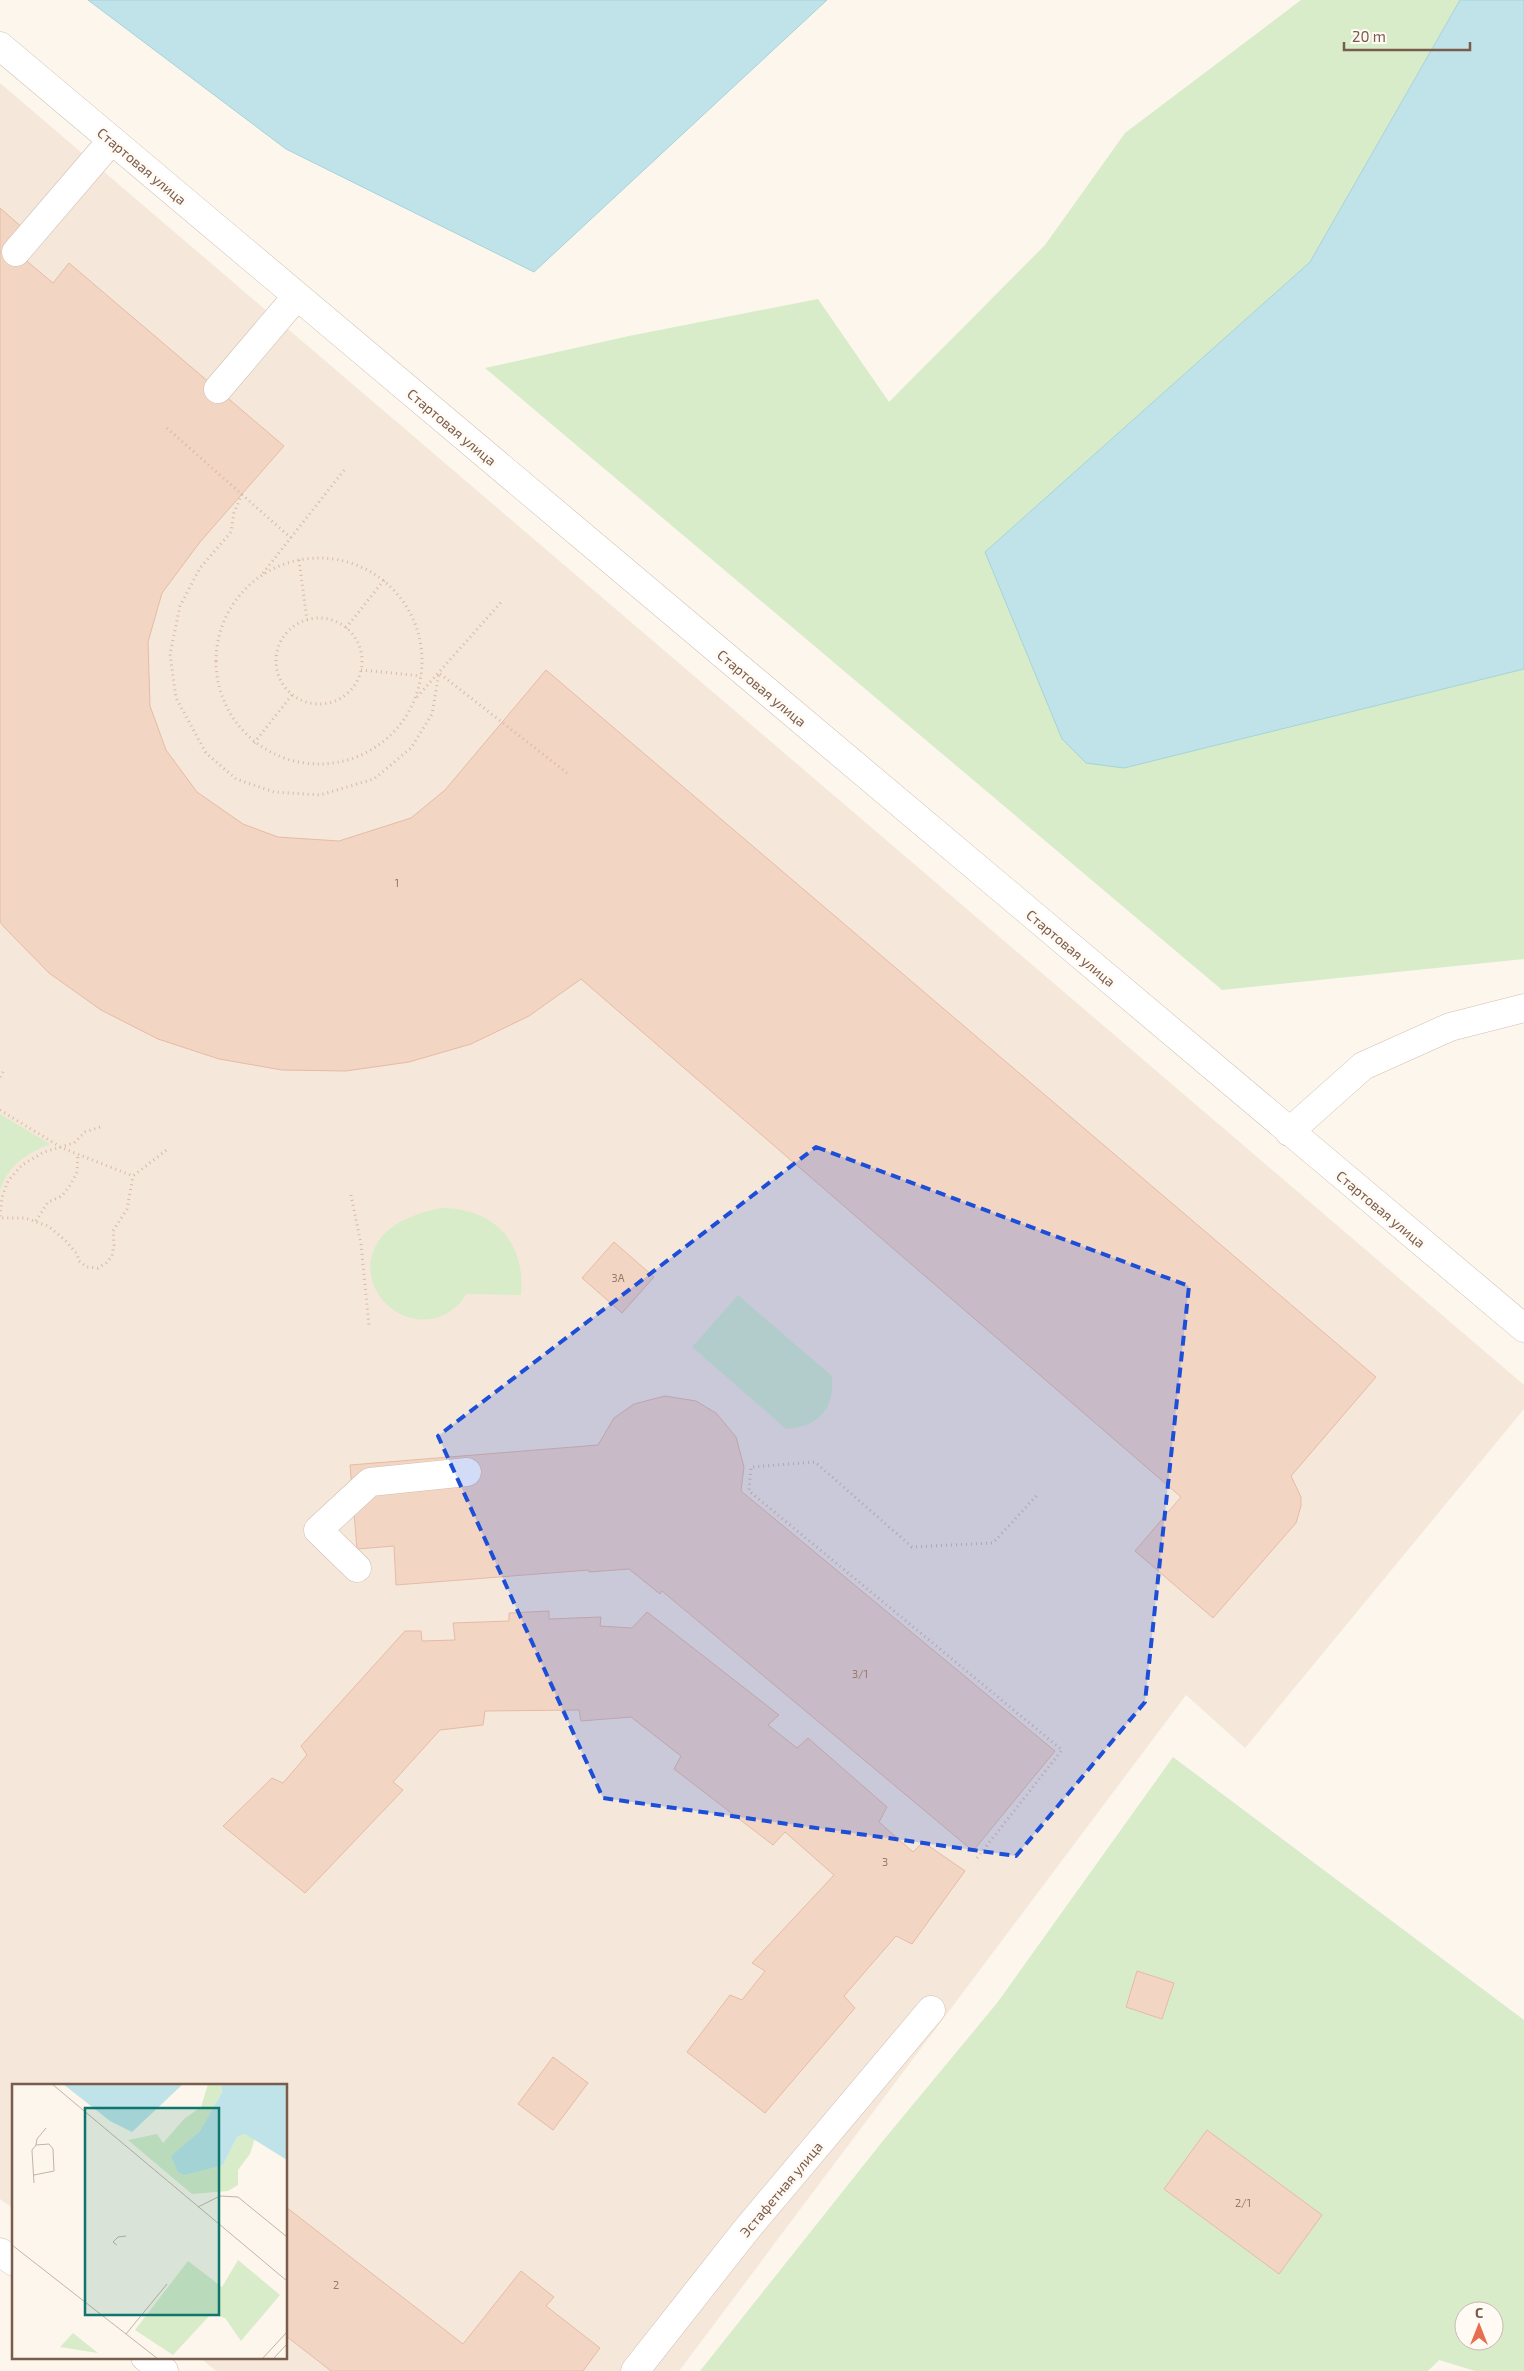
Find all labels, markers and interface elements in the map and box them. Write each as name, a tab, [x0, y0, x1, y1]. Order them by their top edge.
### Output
scale bar	[1344, 20, 1470, 52]
text: 20 m	[1352, 27, 1386, 45]
street label: Стартовая улица	[94, 124, 190, 208]
street label: Стартовая улица	[404, 385, 500, 469]
street label: Стартовая улица	[714, 646, 810, 730]
house number: 1	[395, 876, 399, 889]
street label: Стартовая улица	[1023, 906, 1119, 990]
street label: Стартовая улица	[1333, 1167, 1429, 1251]
house number: 3А	[612, 1271, 625, 1284]
house number: 3/1	[852, 1667, 868, 1680]
house number: 3	[882, 1855, 888, 1868]
inset map	[12, 2084, 288, 2358]
street label: Эстафетная улица	[736, 2138, 826, 2240]
house number: 2/1	[1235, 2196, 1251, 2209]
house number: 2	[333, 2278, 339, 2291]
north arrow	[1454, 2301, 1504, 2351]
text: С	[1475, 2304, 1483, 2321]

